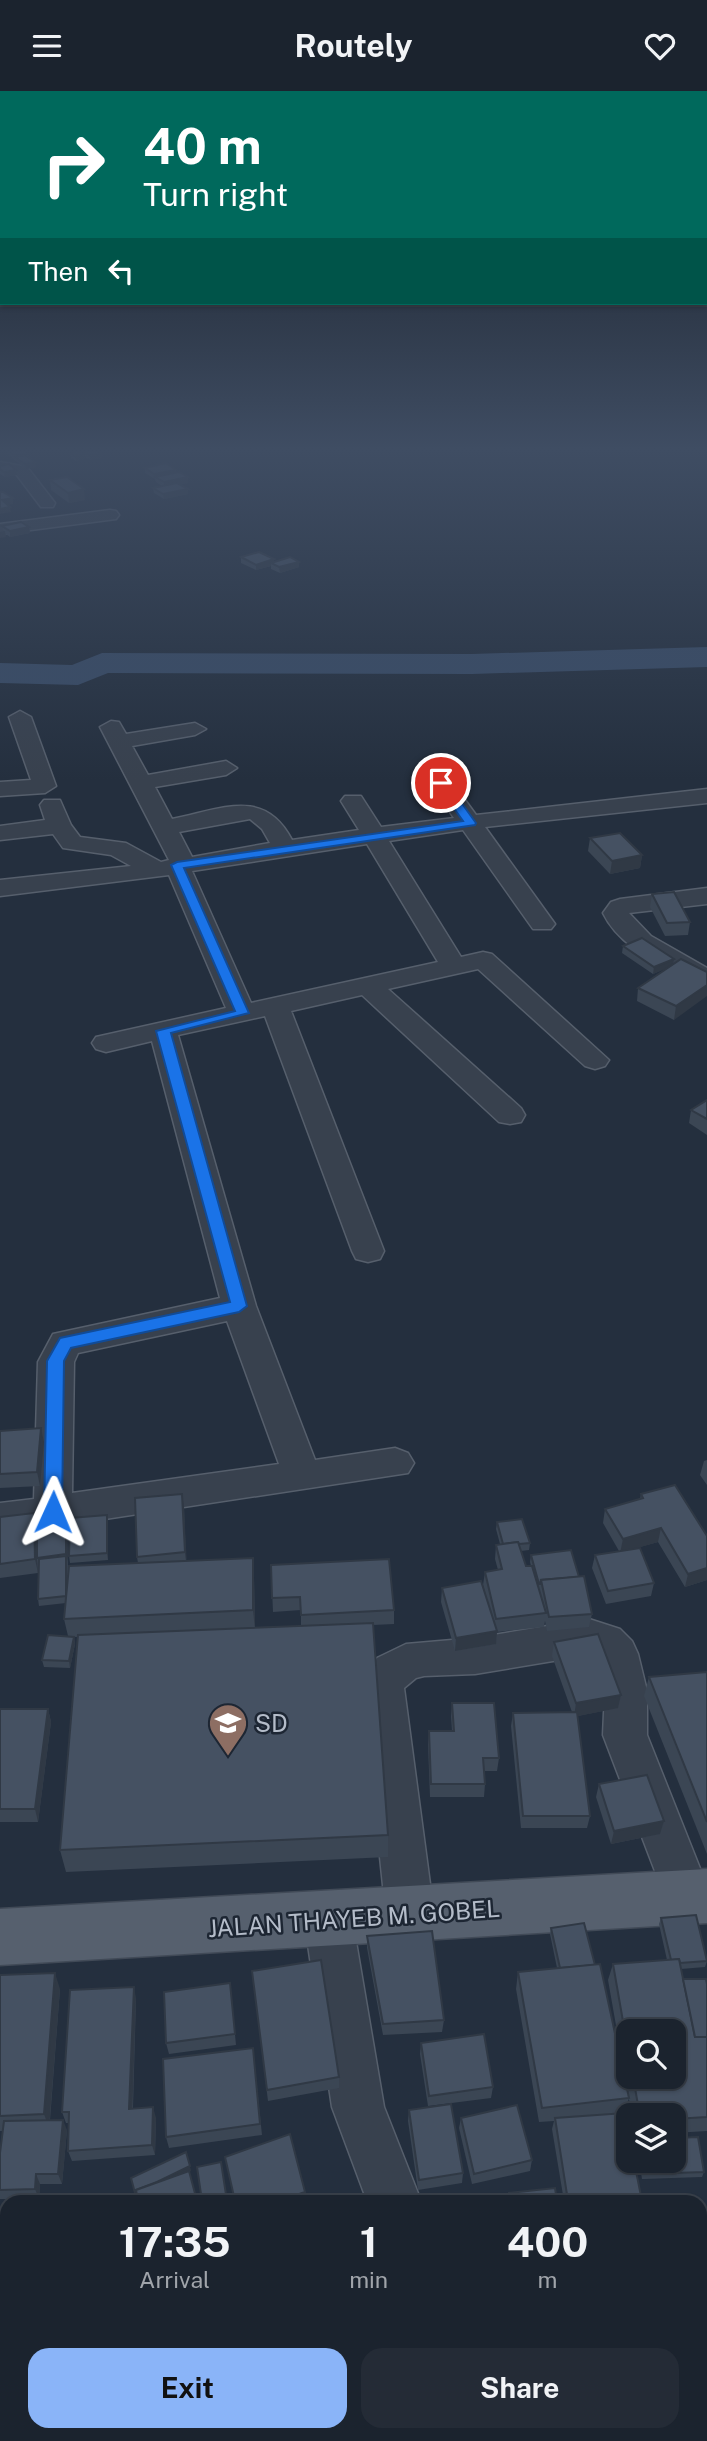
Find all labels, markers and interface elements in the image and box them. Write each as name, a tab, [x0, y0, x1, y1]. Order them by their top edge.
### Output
icon: menu	[28, 27, 66, 65]
text: Routely	[295, 27, 413, 64]
icon: heart	[641, 27, 679, 65]
text: 40 m	[143, 117, 262, 175]
icon: right	[28, 119, 119, 210]
text: Turn right	[143, 176, 288, 213]
icon: left	[102, 252, 140, 290]
text: Then	[28, 256, 88, 287]
pin	[411, 753, 471, 813]
icon: arrive	[422, 764, 460, 802]
position arrow	[16, 1475, 90, 1549]
school or university icon: SD	[207, 1702, 249, 1757]
place label: SD	[255, 1709, 288, 1737]
street label: JALAN THAYEB M. GOBEL	[207, 1894, 501, 1942]
map controls	[616, 2019, 686, 2173]
button: search	[616, 2019, 686, 2089]
button: layers	[616, 2103, 686, 2173]
text: 17:35	[119, 2217, 231, 2266]
text: 1	[360, 2217, 378, 2266]
text: 400	[507, 2217, 588, 2266]
text: Arrival	[139, 2266, 210, 2293]
text: min	[349, 2266, 388, 2293]
text: m	[538, 2266, 558, 2293]
button: Exit	[28, 2348, 347, 2428]
button: Share	[361, 2348, 679, 2428]

